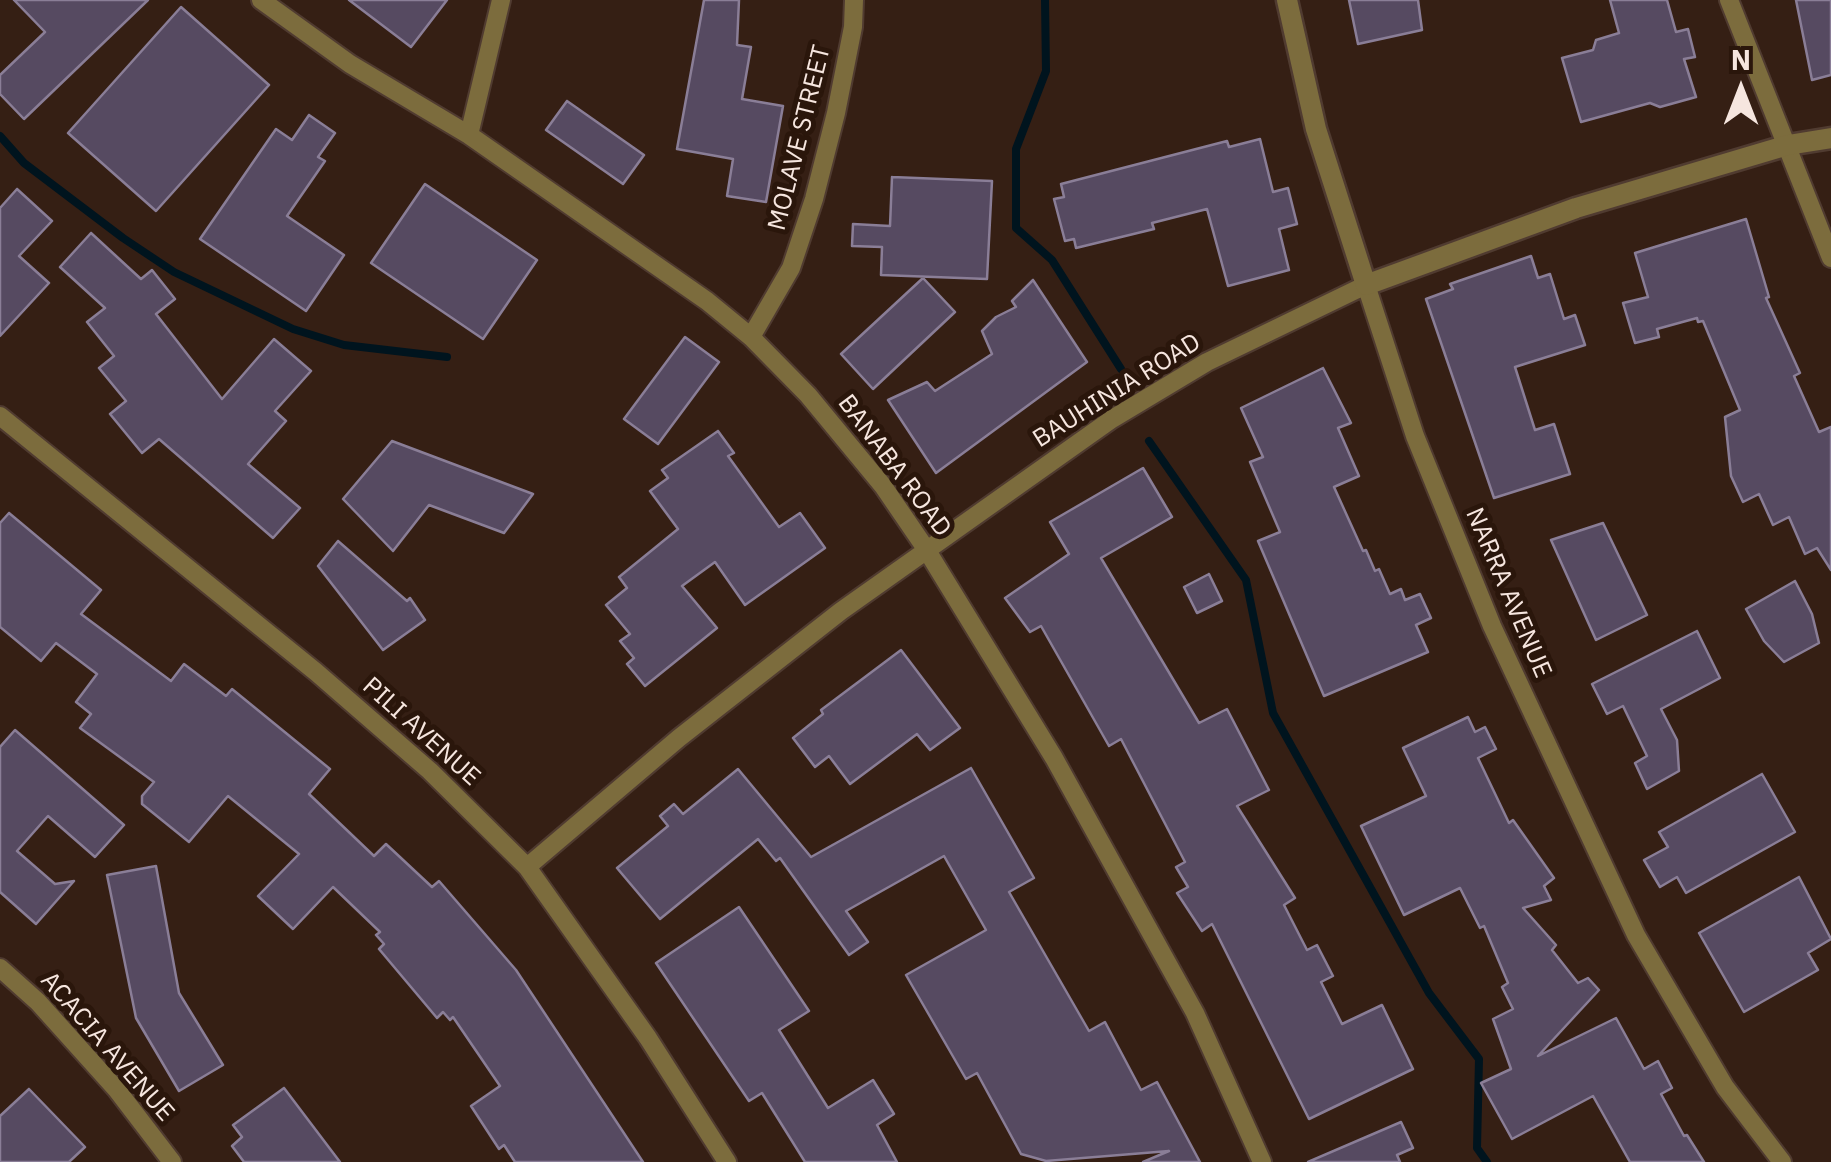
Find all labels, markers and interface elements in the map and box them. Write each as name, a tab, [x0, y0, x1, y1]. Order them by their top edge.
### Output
north arrow	[1691, 40, 1791, 140]
text: N	[1731, 41, 1751, 78]
street label: MOLAVE STREET	[763, 42, 837, 234]
street label: BAUHINIA ROAD	[1028, 327, 1206, 455]
street label: BANABA ROAD	[831, 389, 957, 543]
street label: NARRA AVENUE	[1459, 504, 1557, 682]
street label: PILI AVENUE	[356, 671, 486, 793]
street label: ACACIA AVENUE	[34, 966, 180, 1128]

